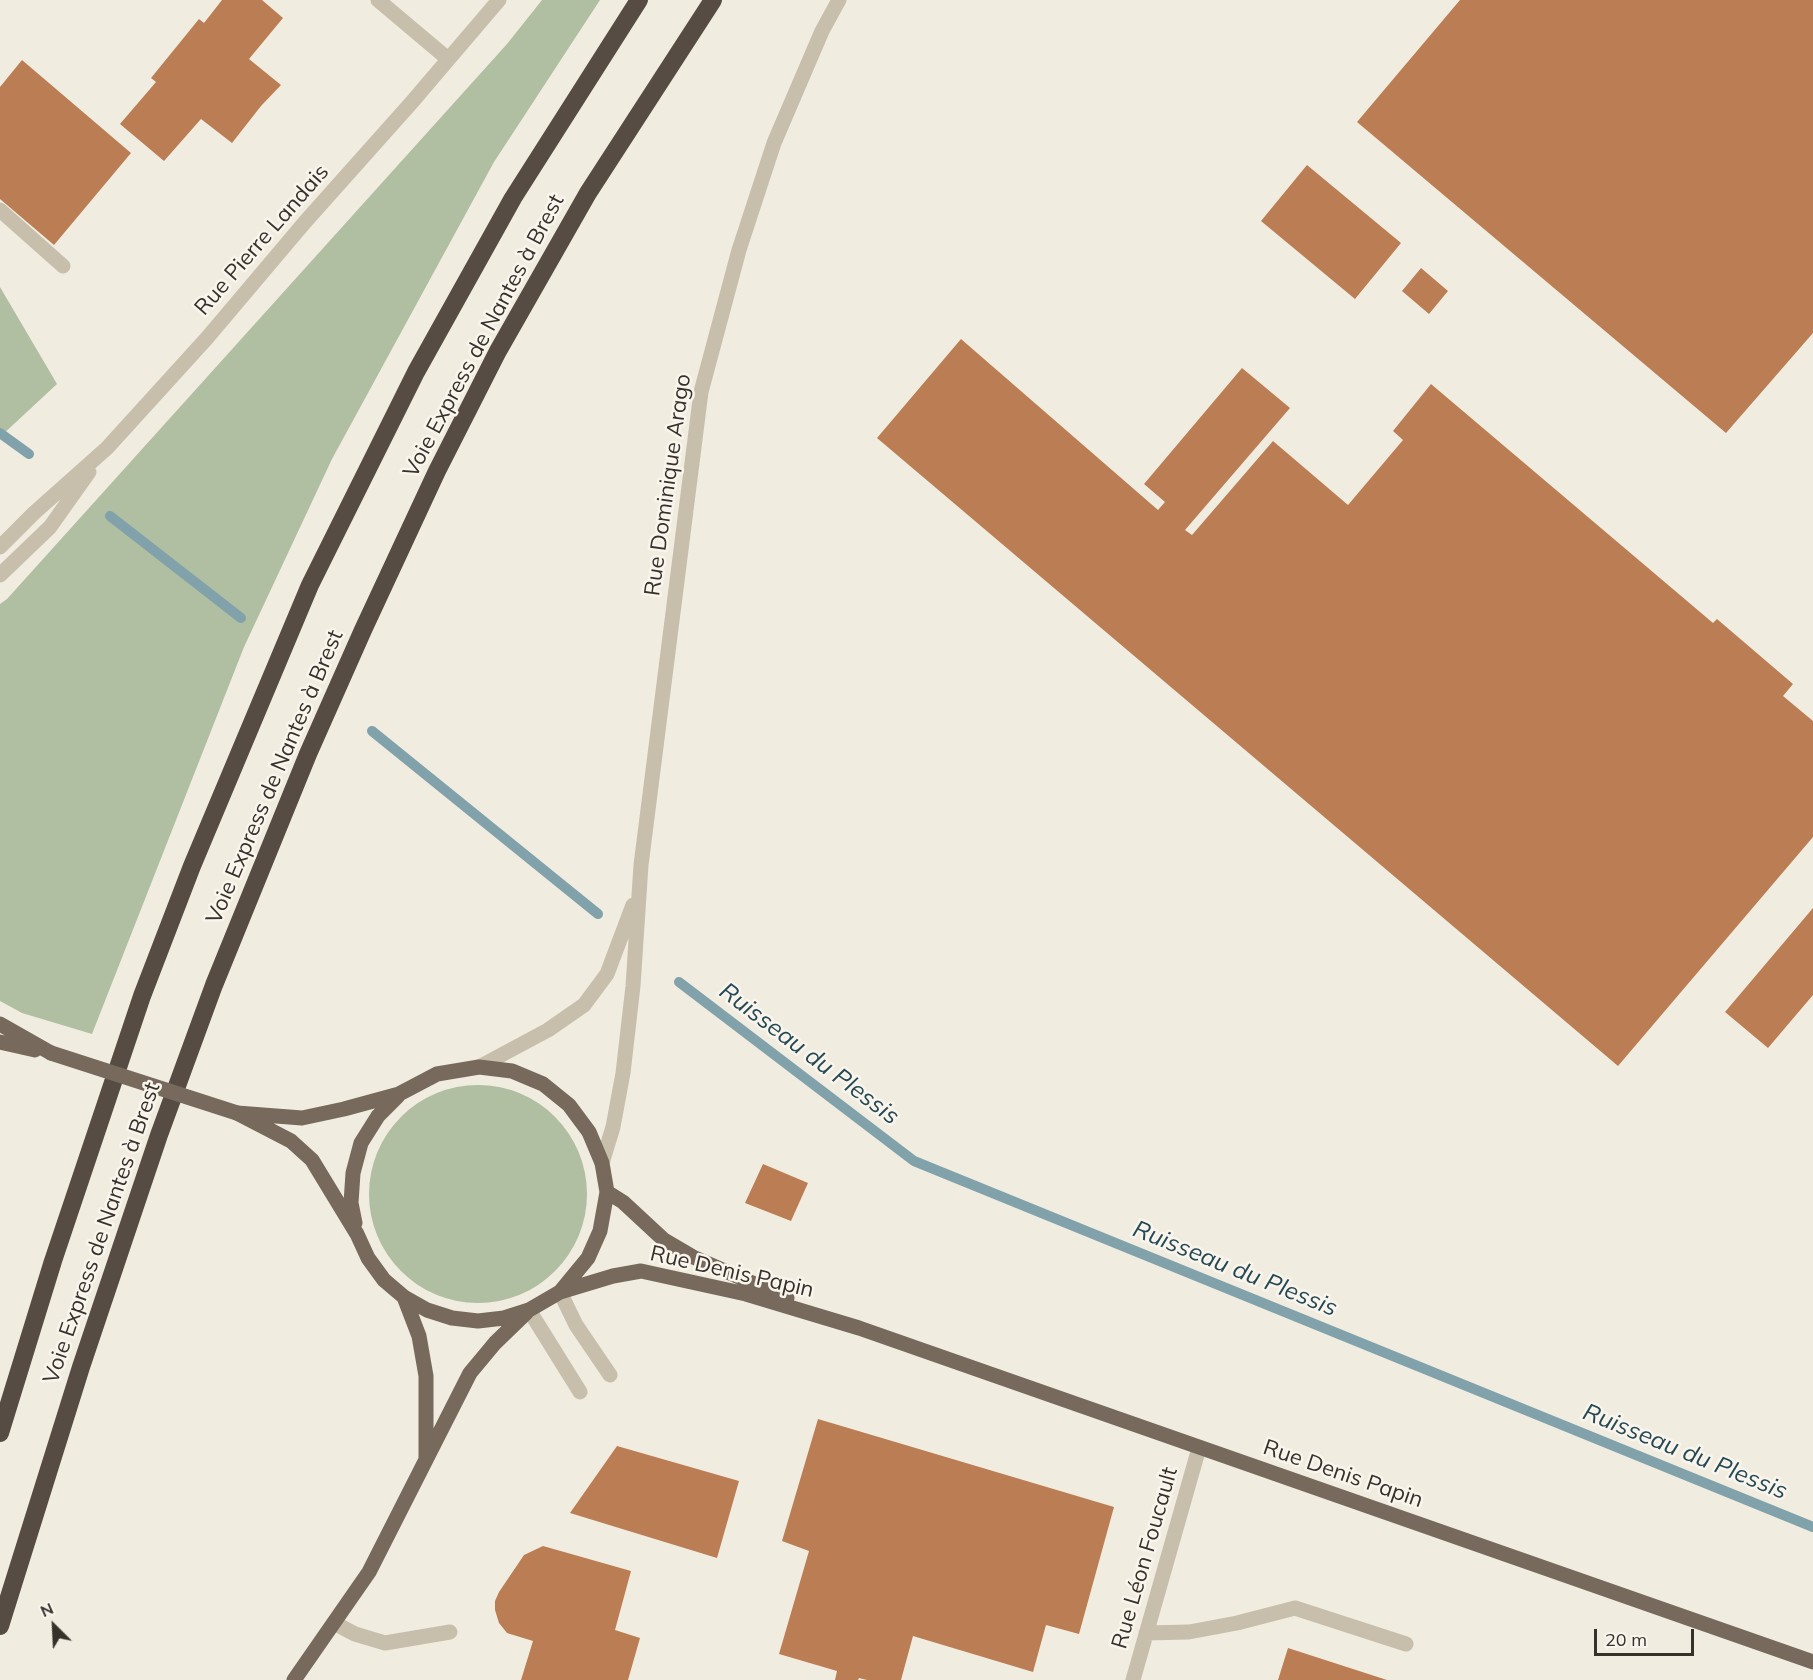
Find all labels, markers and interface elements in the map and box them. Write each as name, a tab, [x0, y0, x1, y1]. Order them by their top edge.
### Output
street label: Rue Pierre Landais	[189, 159, 335, 321]
street label: Voie Express de Nantes à Brest	[398, 190, 570, 482]
street label: Rue Dominique Arago	[639, 372, 697, 598]
street label: Voie Express de Nantes à Brest	[201, 626, 349, 928]
water label: Ruisseau du Plessis	[713, 977, 905, 1131]
street label: Voie Express de Nantes à Brest	[38, 1079, 166, 1387]
water label: Ruisseau du Plessis	[1129, 1215, 1341, 1323]
street label: Rue Denis Papin	[648, 1240, 816, 1304]
water label: Ruisseau du Plessis	[1579, 1398, 1791, 1506]
street label: Rue Denis Papin	[1260, 1434, 1426, 1514]
street label: Rue Léon Foucault	[1106, 1464, 1184, 1652]
north arrow	[24, 1596, 84, 1656]
text: N	[37, 1598, 56, 1621]
scale bar	[1597, 1617, 1698, 1655]
text: 20 m	[1605, 1628, 1647, 1651]

